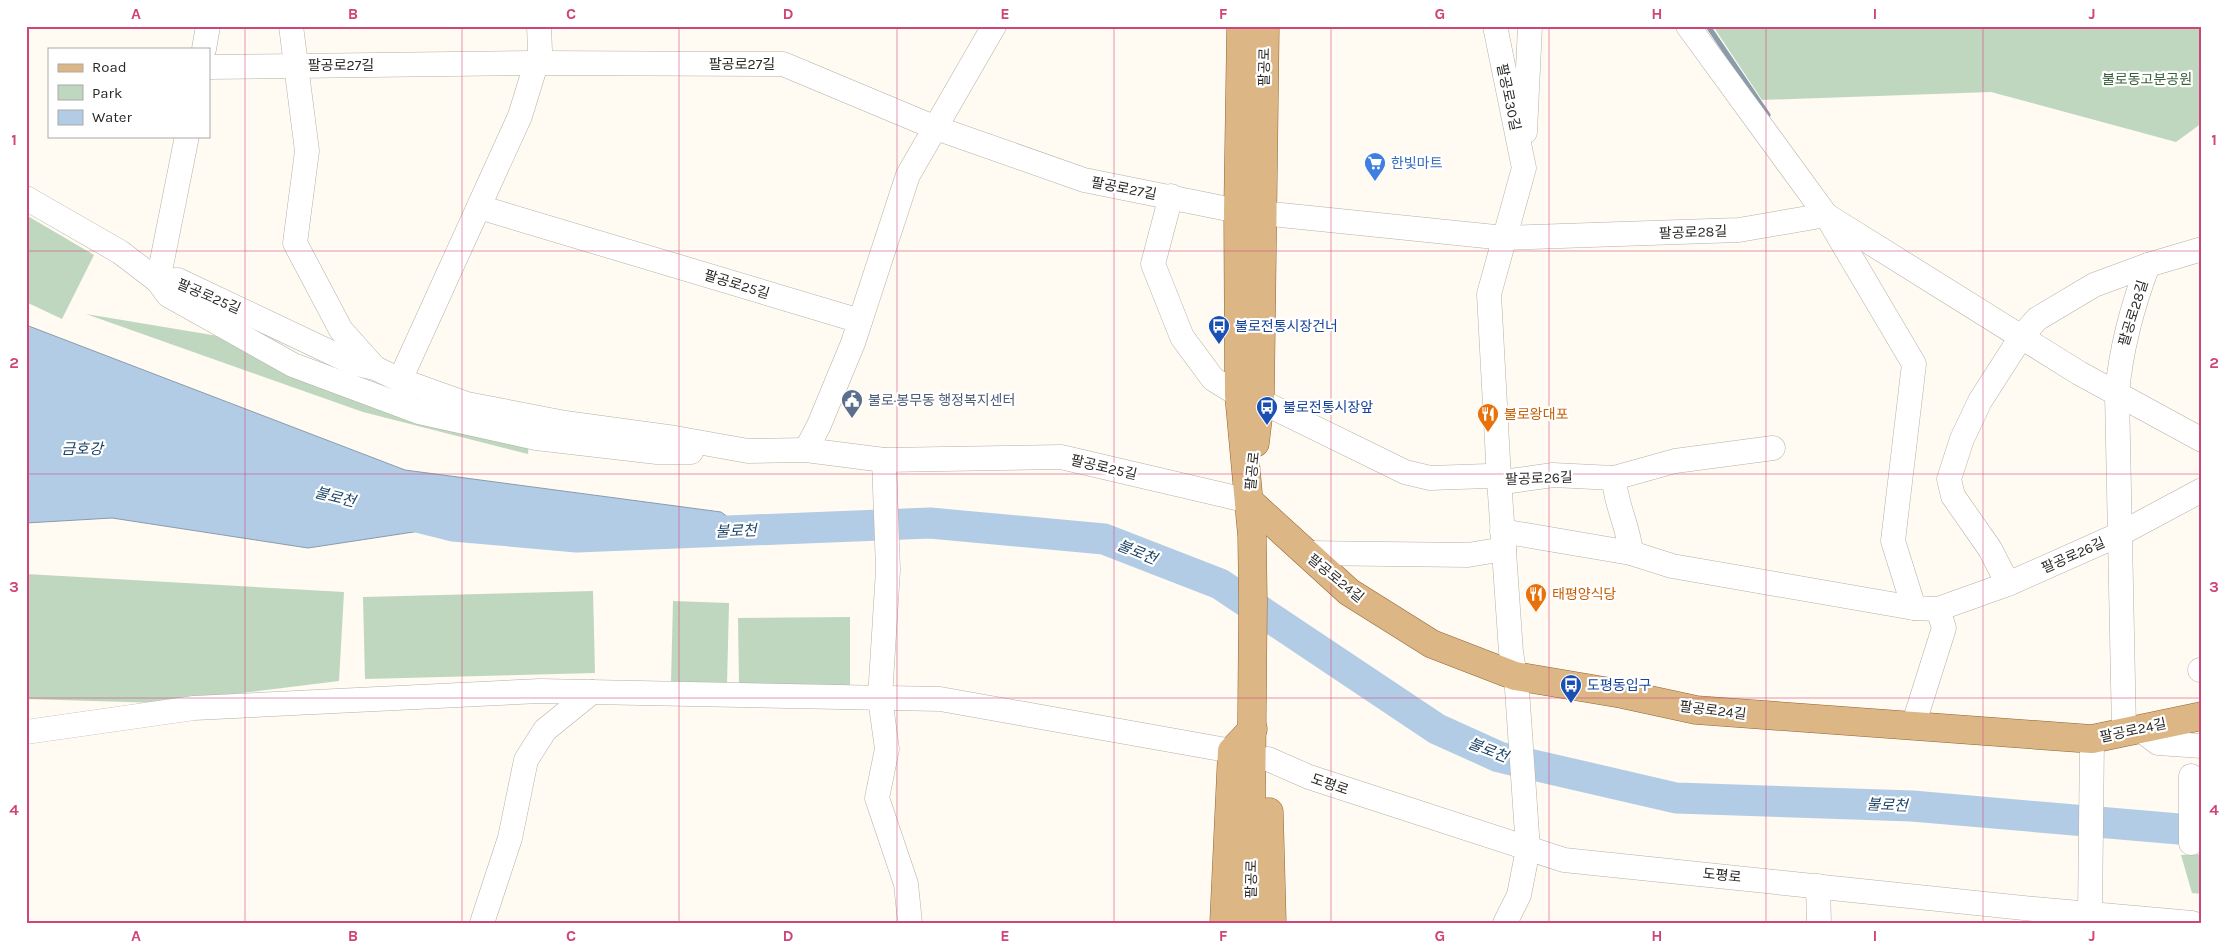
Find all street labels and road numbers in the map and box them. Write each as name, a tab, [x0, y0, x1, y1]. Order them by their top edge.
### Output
street label: 팔공로	[1256, 47, 1273, 86]
street label: 팔공로27길	[709, 56, 775, 73]
street label: 팔공로27길	[308, 57, 374, 74]
street label: 팔공로30길	[1493, 62, 1524, 132]
street label: 팔공로27길	[1090, 174, 1158, 203]
street label: 팔공로28길	[1659, 223, 1727, 242]
street label: 팔공로25길	[702, 266, 772, 302]
street label: 팔공로25길	[174, 275, 243, 317]
street label: 팔공로28길	[2115, 278, 2152, 348]
street label: 팔공로	[1242, 451, 1263, 491]
street label: 팔공로25길	[1069, 452, 1139, 483]
street label: 팔공로26길	[1505, 469, 1573, 488]
street label: 팔공로26길	[2039, 534, 2108, 577]
street label: 팔공로24길	[1304, 551, 1367, 606]
street label: 팔공로24길	[1678, 698, 1747, 723]
street label: 팔공로24길	[2098, 715, 2168, 746]
street label: 도평로	[1309, 770, 1351, 799]
street label: 팔공로	[1243, 859, 1260, 898]
street label: 도평로	[1702, 865, 1742, 886]

